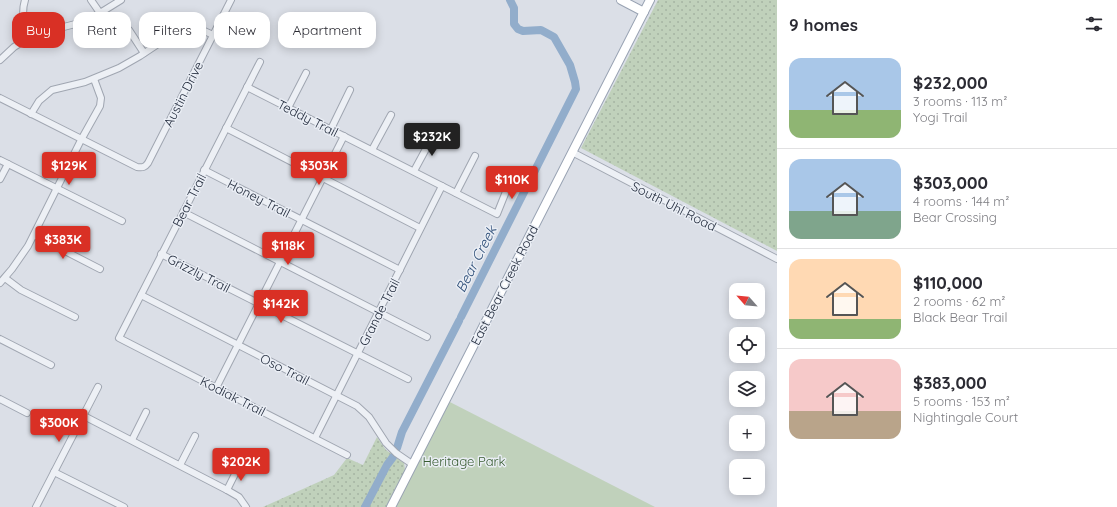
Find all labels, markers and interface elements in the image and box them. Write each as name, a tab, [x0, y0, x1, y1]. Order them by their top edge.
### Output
chip: Buy	[12, 12, 65, 48]
chip: Rent	[73, 12, 131, 48]
chip: Filters	[139, 12, 206, 48]
chip: New	[214, 12, 270, 48]
chip: Apartment	[278, 12, 376, 48]
icon: filters	[1083, 13, 1105, 35]
text: 9 homes	[789, 14, 858, 35]
street label: Austin Drive	[160, 59, 206, 129]
text: $232,000	[913, 72, 988, 93]
icon: home	[821, 74, 869, 122]
text: 3 rooms · 113 m²	[913, 93, 1007, 109]
street label: Teddy Trail	[275, 96, 341, 140]
text: Yogi Trail	[913, 109, 968, 125]
pin: $232K	[404, 123, 460, 157]
text: $232K	[413, 128, 451, 144]
pin: $129K	[41, 152, 97, 186]
pin: $303K	[291, 152, 347, 186]
text: $129K	[51, 157, 87, 173]
text: $303K	[300, 157, 338, 173]
pin: $110K	[484, 166, 540, 200]
street label: Bear Trail	[169, 171, 209, 229]
text: $110K	[495, 171, 529, 187]
text: $303,000	[913, 172, 988, 193]
street label: Honey Trail	[225, 175, 293, 221]
icon: home	[821, 175, 869, 223]
street label: South Uhl Road	[629, 178, 719, 234]
text: 4 rooms · 144 m²	[913, 193, 1009, 209]
text: Bear Crossing	[913, 209, 997, 225]
water label: Bear Creek	[452, 221, 501, 295]
street label: East Bear Creek Road	[467, 222, 541, 348]
pin: $383K	[35, 226, 91, 260]
text: $383K	[44, 231, 82, 247]
pin: $118K	[260, 232, 316, 266]
text: $118K	[271, 237, 305, 253]
street label: Grizzly Trail	[165, 250, 233, 296]
text: $110,000	[913, 272, 983, 293]
icon: home	[821, 275, 869, 323]
street label: Grande Trail	[355, 276, 403, 348]
north arrow	[729, 283, 765, 319]
map controls	[729, 283, 765, 495]
pin: $142K	[253, 290, 309, 324]
text: 2 rooms · 62 m²	[913, 293, 1005, 309]
text: $142K	[263, 295, 299, 311]
text: Black Bear Trail	[913, 309, 1007, 325]
button: locate	[729, 327, 765, 363]
street label: Oso Trail	[258, 350, 312, 388]
button: layers	[729, 371, 765, 407]
text: $383,000	[913, 372, 987, 393]
street label: Kodiak Trail	[198, 373, 268, 419]
icon: home	[821, 375, 869, 423]
text: 5 rooms · 153 m²	[913, 393, 1010, 409]
pin: $300K	[31, 409, 87, 443]
text: Nightingale Court	[913, 409, 1018, 425]
text: $300K	[39, 414, 79, 430]
button: +	[729, 415, 765, 451]
pin: $202K	[213, 448, 269, 482]
text: $202K	[221, 453, 261, 469]
park label: Heritage Park	[422, 453, 506, 469]
button: −	[729, 459, 765, 495]

